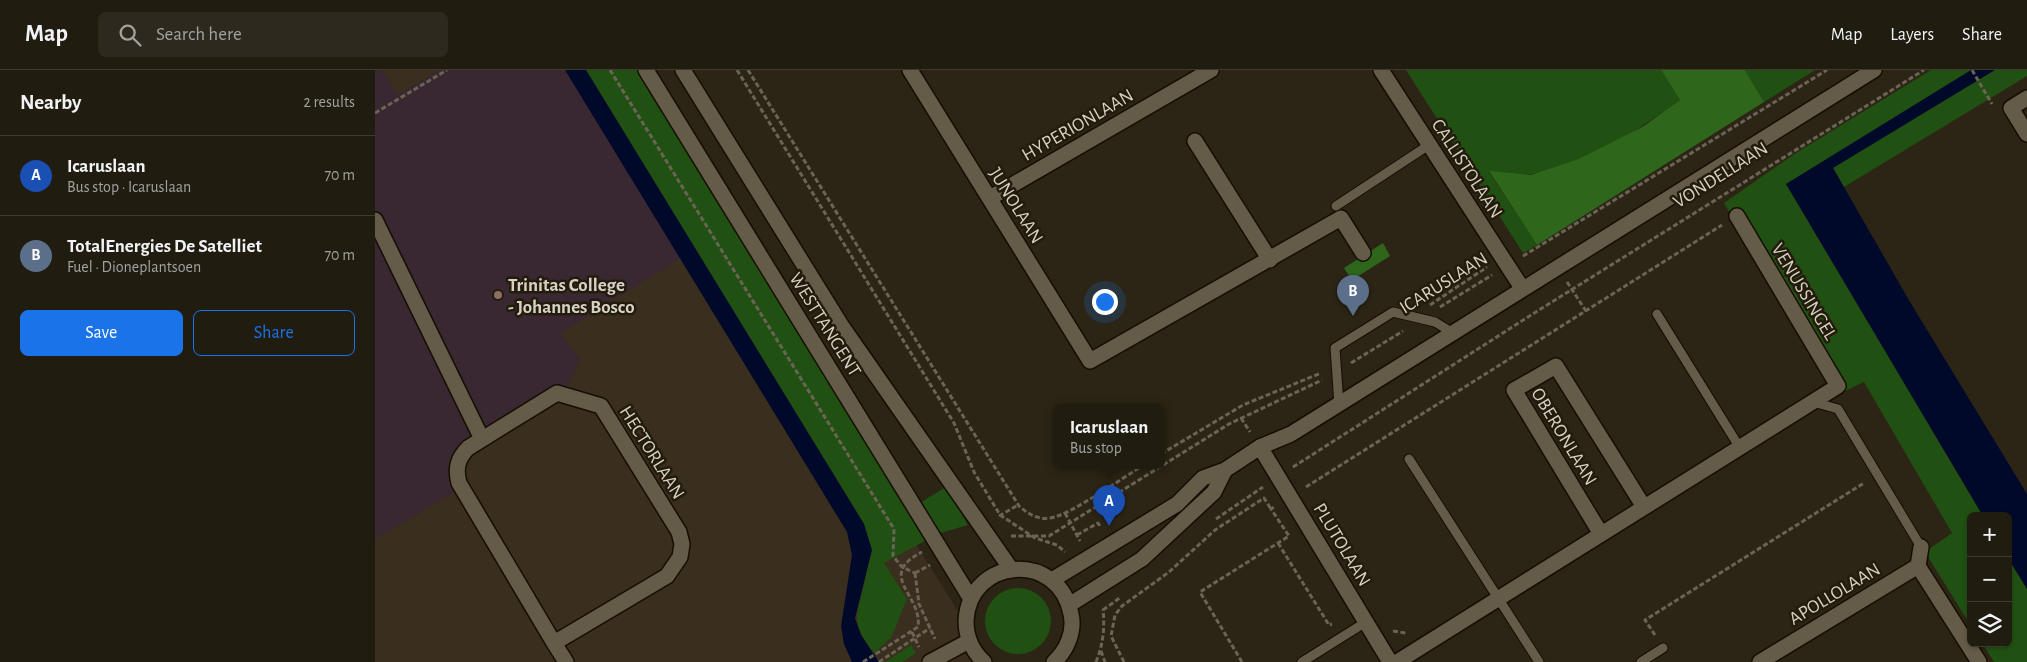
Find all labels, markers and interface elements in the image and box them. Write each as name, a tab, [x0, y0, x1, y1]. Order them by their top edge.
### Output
search box	[98, 12, 448, 57]
icon: search	[116, 21, 144, 49]
text: Map	[25, 22, 68, 46]
text: Search here	[156, 25, 242, 44]
text: Map	[1831, 26, 1862, 44]
text: Layers	[1890, 26, 1934, 44]
text: Share	[1962, 26, 2002, 44]
street label: HYPERIONLAAN	[1019, 86, 1137, 165]
text: Nearby	[20, 92, 81, 113]
text: 2 results	[303, 94, 355, 110]
street label: CALLISTOLAAN	[1428, 116, 1506, 222]
street label: VONDELLAAN	[1670, 139, 1771, 212]
text: Icaruslaan	[67, 157, 146, 176]
street label: JUNOLAAN	[985, 165, 1046, 247]
text: A	[31, 167, 41, 183]
text: 70 m	[324, 167, 355, 183]
text: Bus stop · Icaruslaan	[67, 179, 191, 195]
text: TotalEnergies De Satelliet	[67, 237, 262, 256]
street label: VENUSSINGEL	[1768, 240, 1840, 343]
text: B	[31, 247, 41, 263]
text: 70 m	[324, 247, 355, 263]
street label: ICARUSLAAN	[1397, 249, 1491, 318]
text: Fuel · Dioneplantsoen	[67, 259, 201, 275]
street label: WESTTANGENT	[785, 269, 864, 380]
pin: B	[1337, 275, 1369, 316]
place label: Trinitas College - Johannes Bosco	[508, 276, 635, 317]
marker: Trinitas College - Johannes Bosco	[492, 289, 504, 301]
your location	[1092, 289, 1118, 315]
button: Save	[20, 310, 183, 356]
button: Share	[193, 310, 355, 356]
street label: OBERONLAAN	[1527, 385, 1600, 489]
street label: HECTORLAAN	[616, 403, 688, 503]
popup	[1053, 404, 1165, 469]
text: Icaruslaan	[1070, 418, 1148, 437]
text: Bus stop	[1070, 440, 1122, 456]
pin: A	[1093, 485, 1125, 526]
street label: PLUTOLAAN	[1310, 500, 1374, 590]
map controls	[1967, 512, 2012, 647]
button: +	[1967, 512, 2012, 557]
button: −	[1967, 557, 2012, 602]
street label: APOLLOLAAN	[1786, 560, 1884, 629]
button: layers	[1967, 602, 2012, 647]

